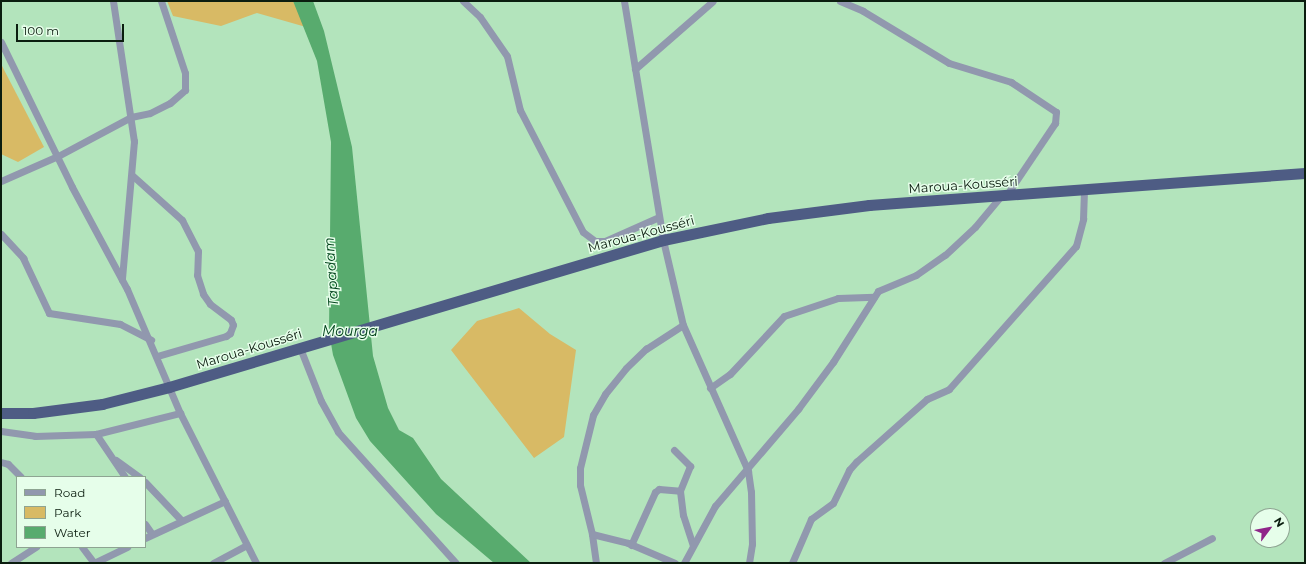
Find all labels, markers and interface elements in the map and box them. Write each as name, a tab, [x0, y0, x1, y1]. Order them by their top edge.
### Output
scale bar	[18, 16, 126, 42]
text: 100 m	[23, 23, 59, 38]
street label: Maroua-Kousséri	[908, 173, 1018, 197]
street label: Maroua-Kousséri	[586, 212, 696, 256]
water label: Tapadam	[320, 237, 342, 307]
water label: Mourga	[322, 323, 378, 339]
street label: Maroua-Kousséri	[194, 326, 304, 372]
legend	[16, 476, 146, 548]
text: Road	[54, 485, 85, 500]
text: Park	[54, 505, 81, 520]
north arrow	[1250, 508, 1290, 548]
text: N	[1271, 515, 1288, 530]
text: Water	[54, 525, 90, 540]

